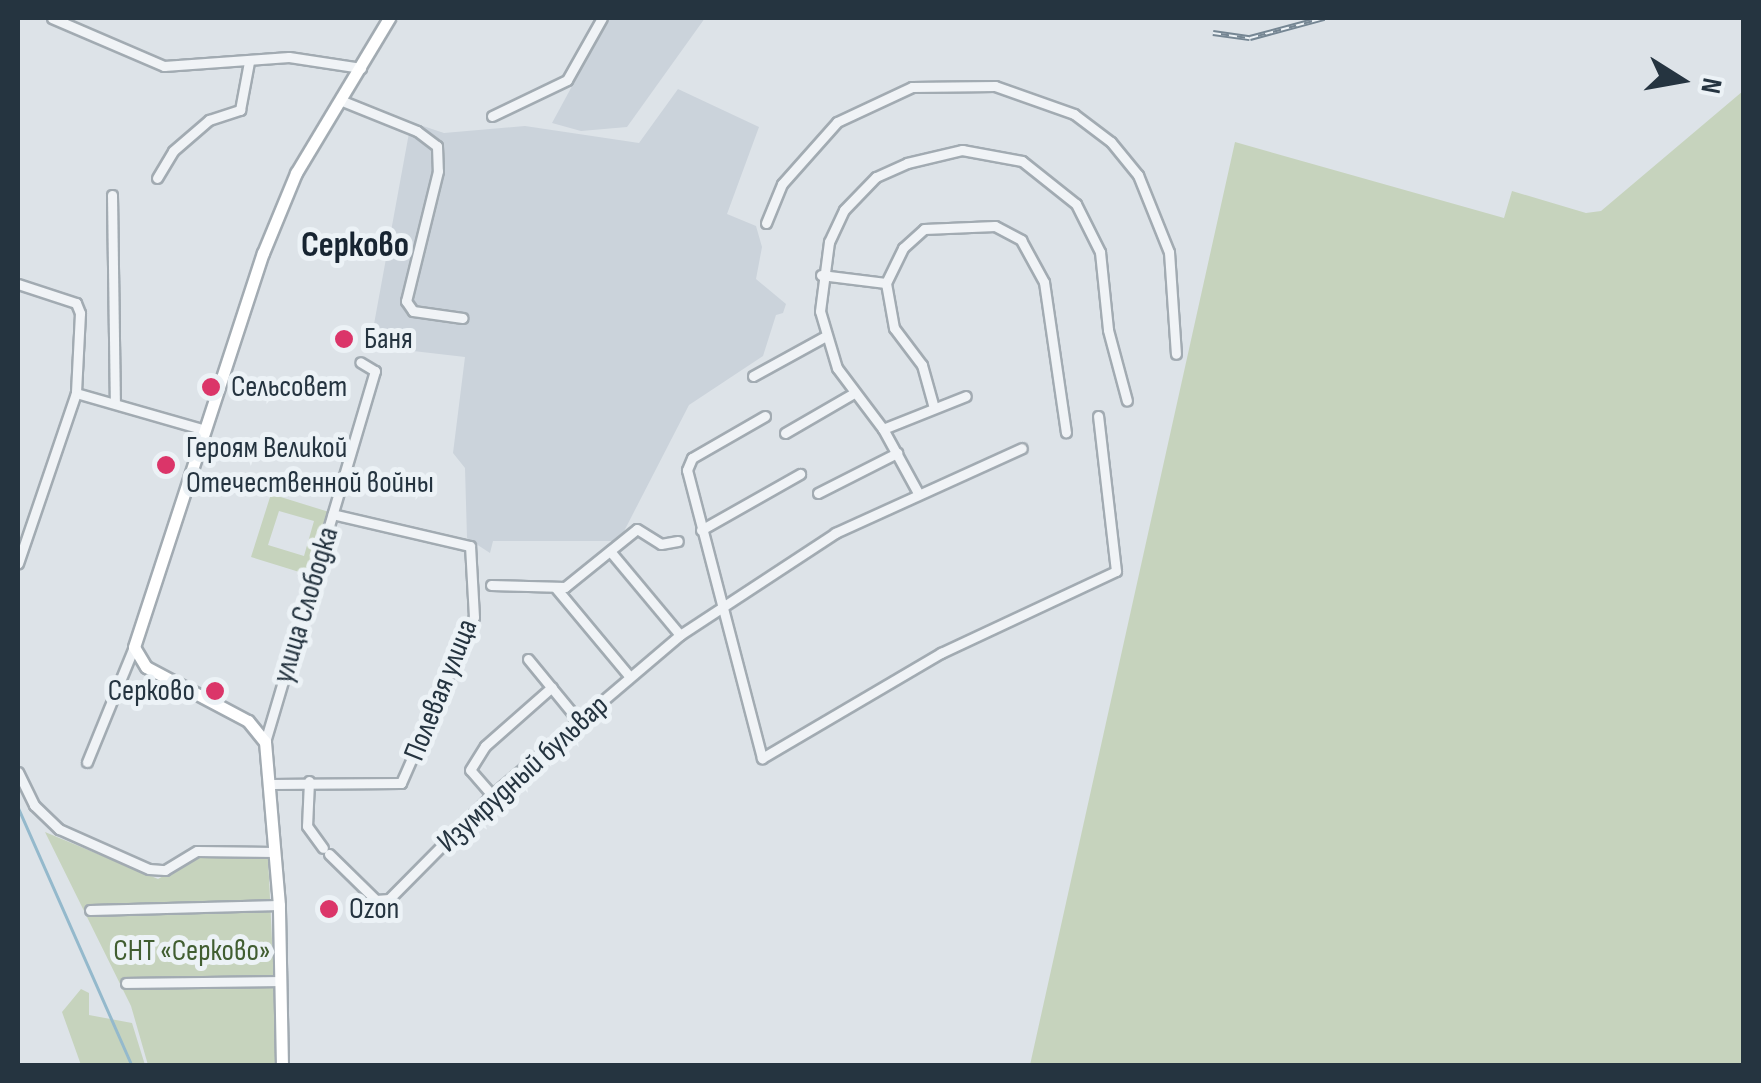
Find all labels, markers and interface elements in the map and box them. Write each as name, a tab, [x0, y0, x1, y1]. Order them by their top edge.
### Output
north arrow	[1631, 30, 1731, 130]
text: N	[1693, 75, 1729, 96]
district label: Серково	[301, 225, 409, 267]
place label: Баня	[364, 321, 413, 357]
marker: Баня	[333, 328, 355, 350]
place label: Сельсовет	[231, 369, 347, 405]
marker: Сельсовет	[200, 376, 222, 398]
place label: Героям Великой Отечественной войны	[186, 430, 434, 500]
marker: Героям Великой Отечественной войны	[155, 454, 177, 476]
street label: улица Слободка	[265, 523, 347, 687]
street label: Полевая улица	[396, 614, 486, 766]
place label: Серково	[108, 673, 195, 709]
marker: Серково	[204, 680, 226, 702]
street label: Изумрудный бульвар	[430, 688, 616, 860]
place label: Ozon	[349, 891, 399, 927]
marker: Ozon	[318, 898, 340, 920]
park label: СНТ «Серково»	[113, 933, 271, 969]

